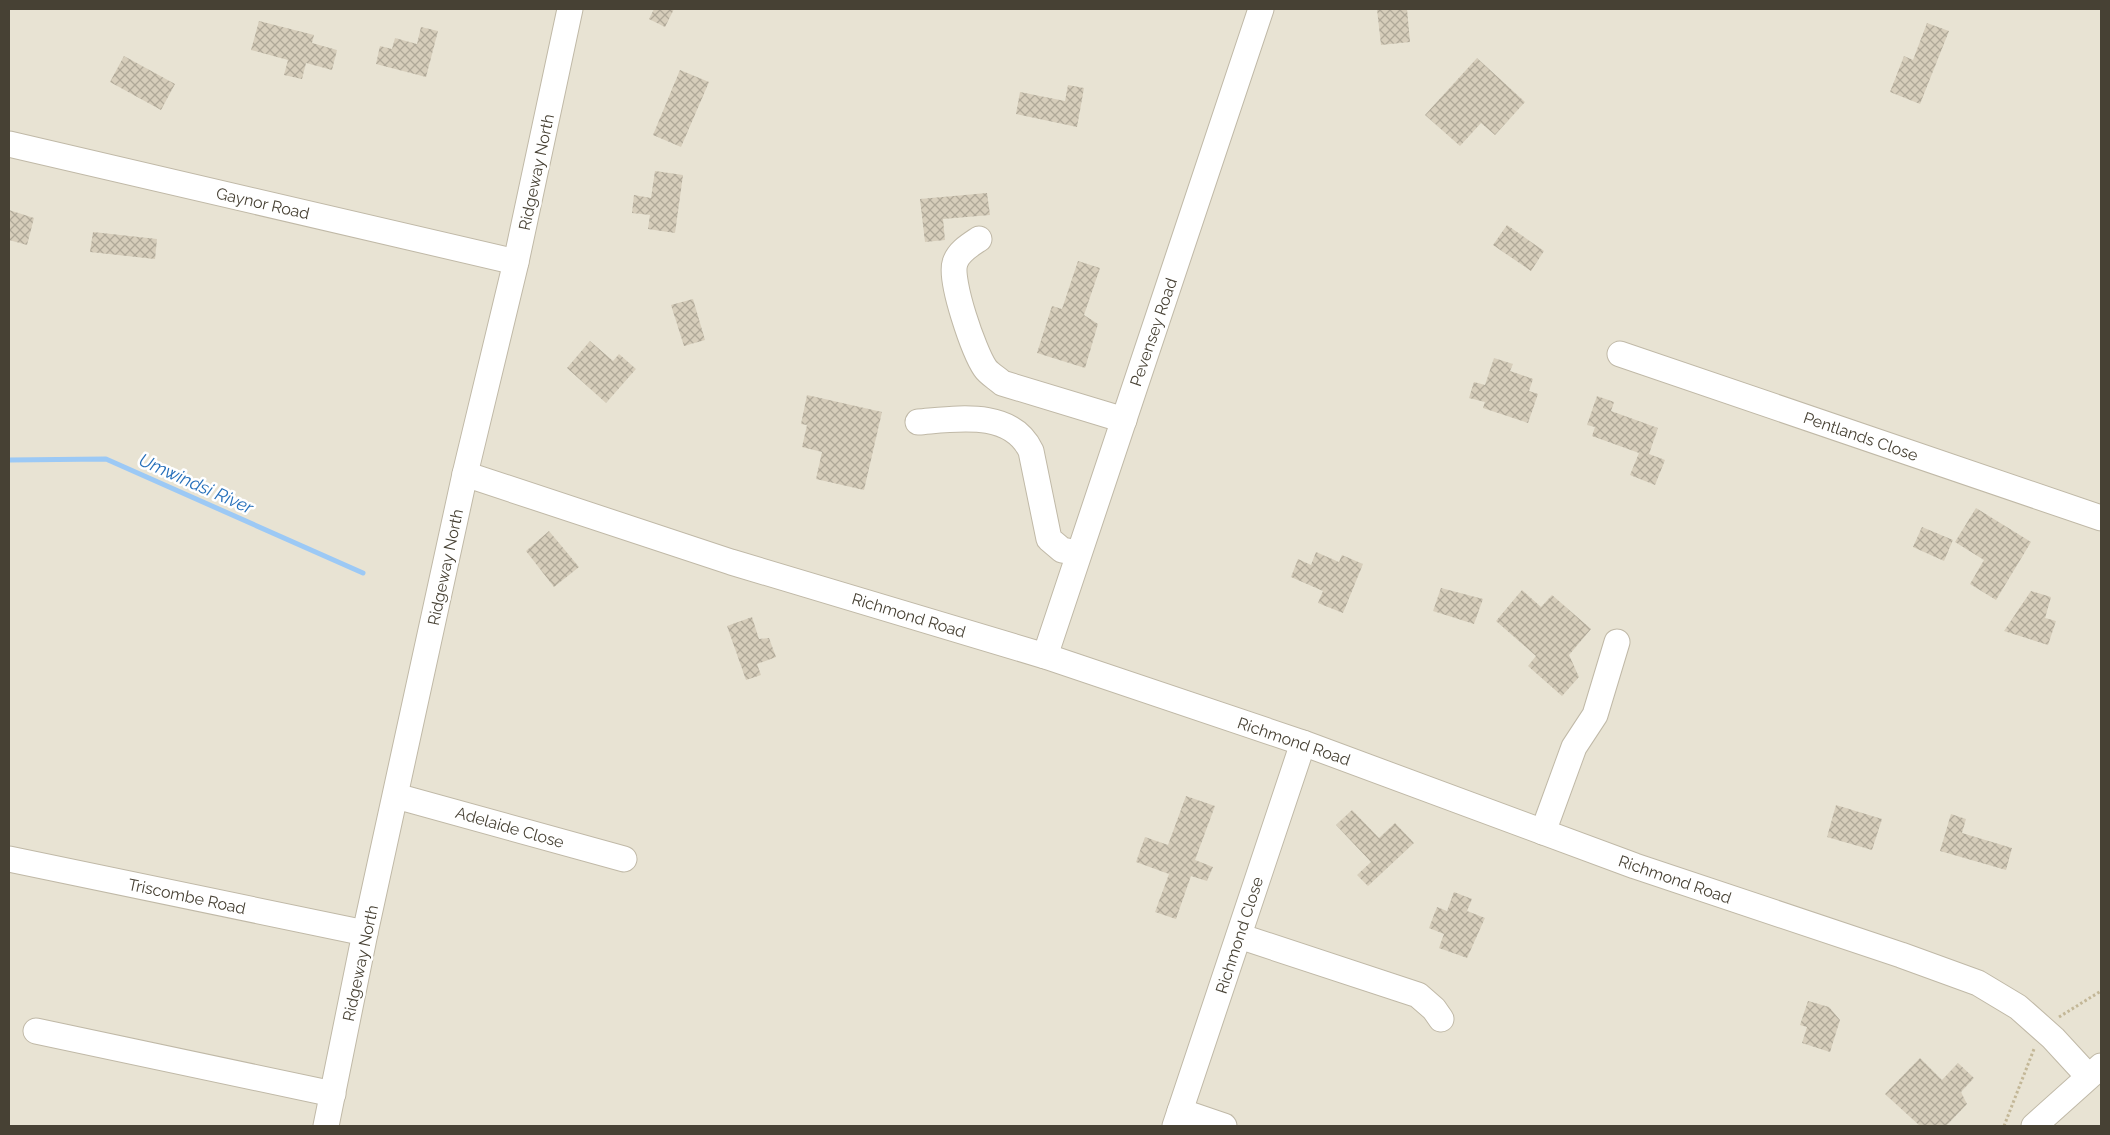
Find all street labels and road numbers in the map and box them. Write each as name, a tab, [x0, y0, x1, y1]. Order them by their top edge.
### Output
street label: Ridgeway North	[515, 112, 558, 232]
street label: Gaynor Road	[214, 184, 311, 223]
street label: Pevensey Road	[1126, 275, 1181, 389]
street label: Pentlands Close	[1801, 408, 1921, 465]
street label: Ridgeway North	[424, 507, 467, 627]
street label: Richmond Road	[850, 589, 968, 642]
street label: Richmond Road	[1235, 713, 1353, 770]
street label: Adelaide Close	[453, 803, 566, 852]
street label: Richmond Road	[1616, 851, 1734, 908]
street label: Richmond Close	[1212, 874, 1267, 996]
street label: Triscombe Road	[126, 875, 248, 918]
street label: Ridgeway North	[339, 903, 382, 1023]

